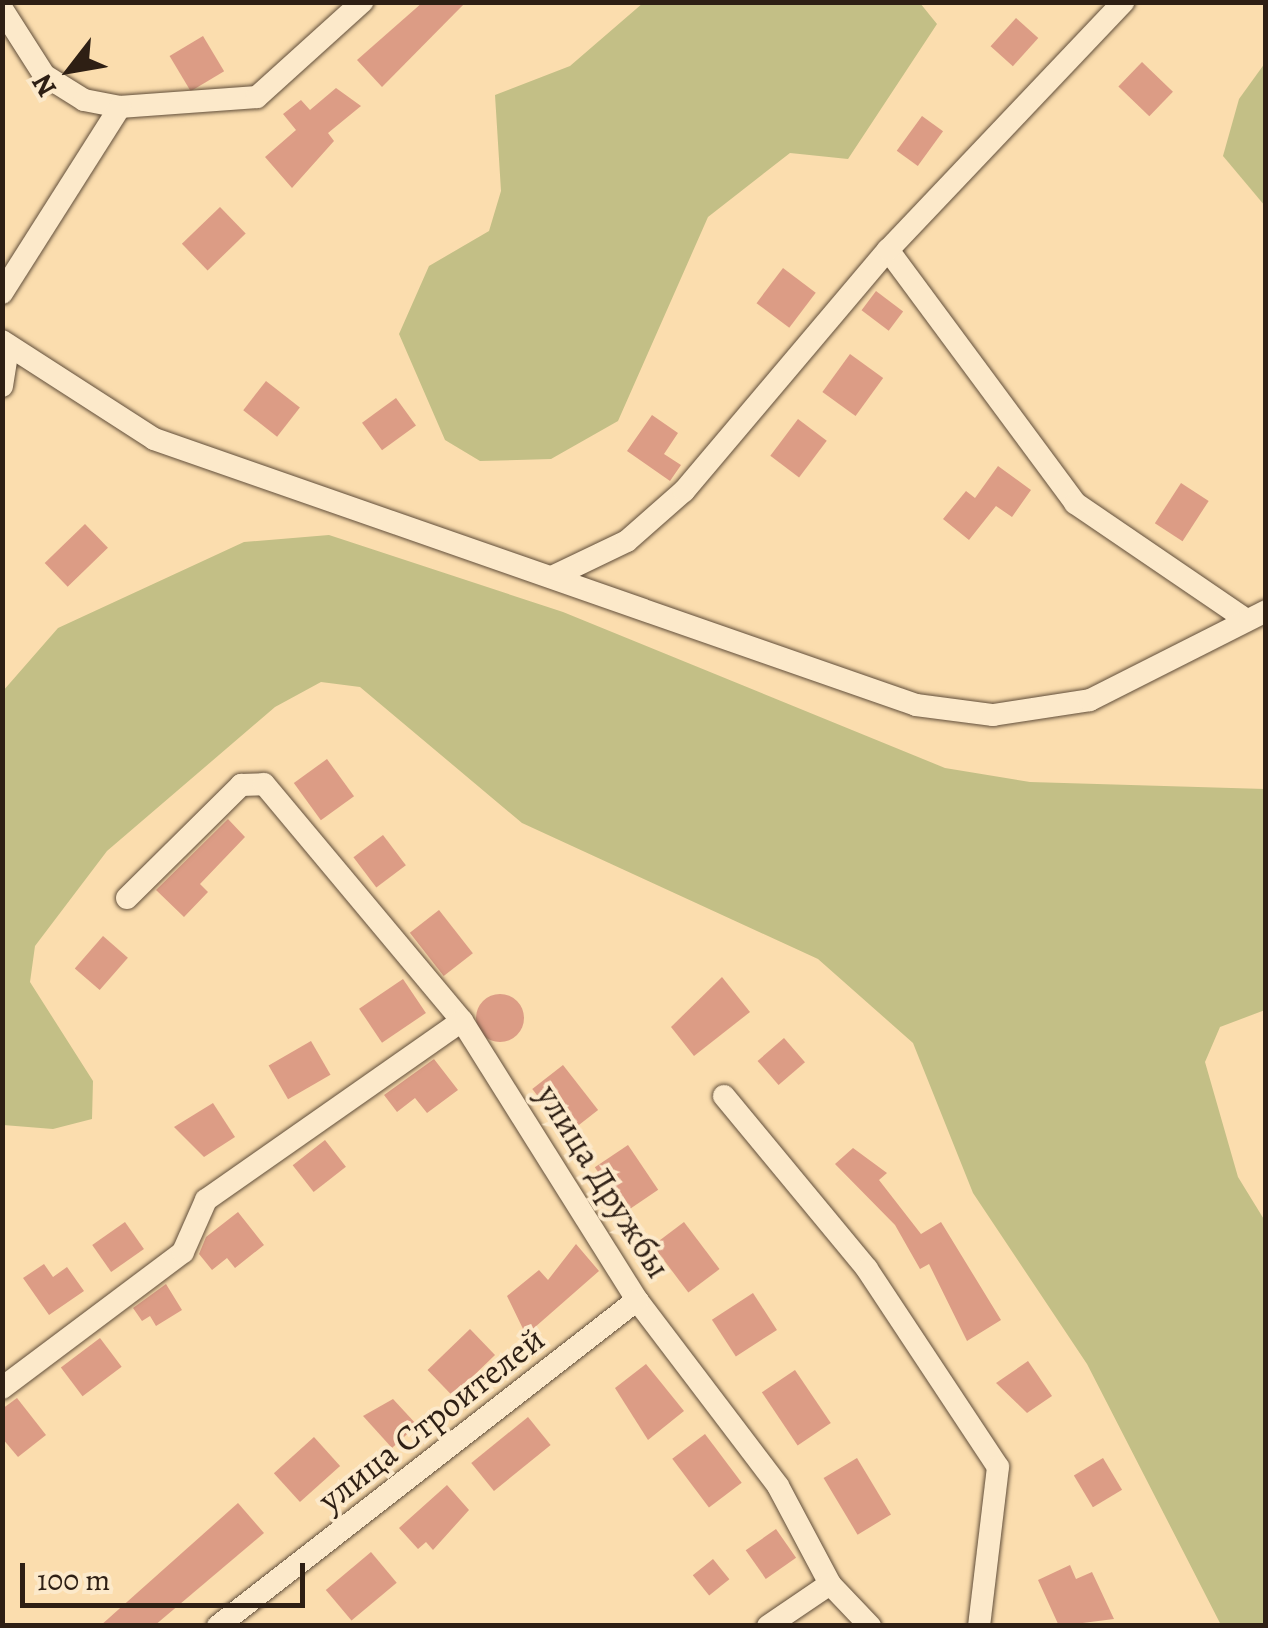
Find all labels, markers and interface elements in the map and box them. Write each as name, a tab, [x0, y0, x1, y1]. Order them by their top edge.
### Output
north arrow	[20, 20, 120, 120]
text: N	[23, 67, 66, 104]
street label: улица Дружбы	[528, 1076, 680, 1286]
street label: улица Строителей	[309, 1318, 553, 1520]
scale bar	[25, 1543, 310, 1605]
text: 100 m	[37, 1560, 110, 1600]

